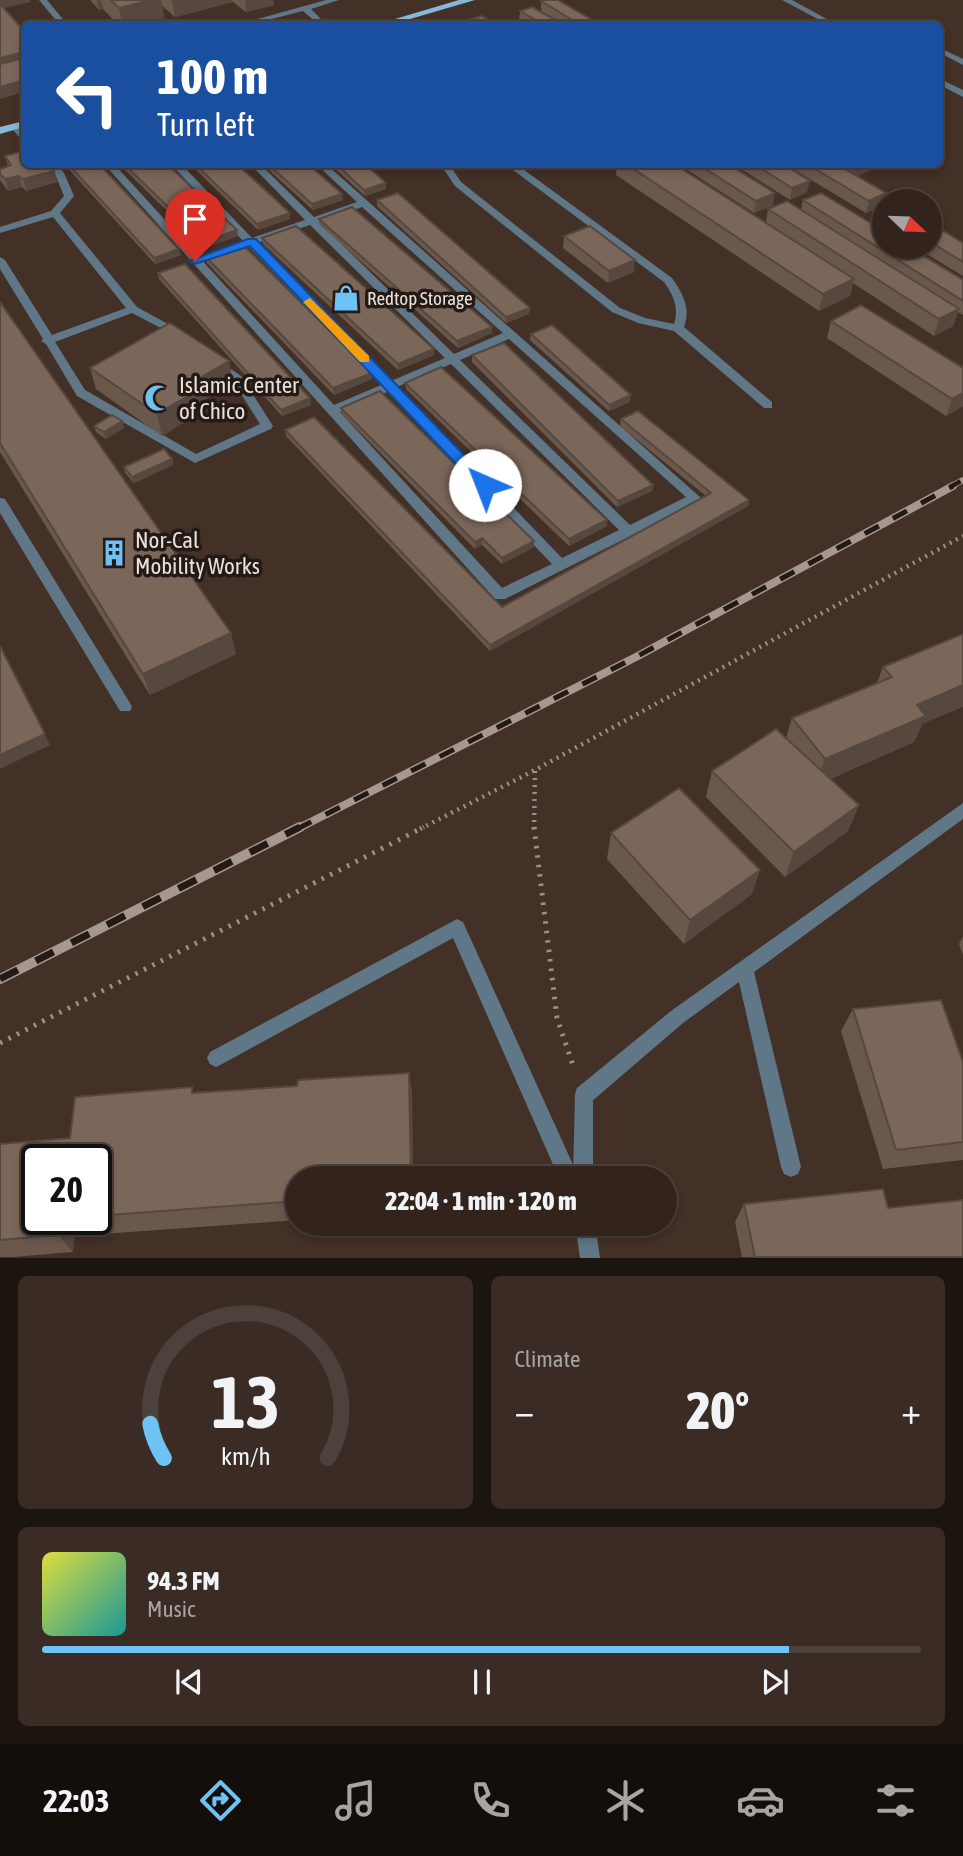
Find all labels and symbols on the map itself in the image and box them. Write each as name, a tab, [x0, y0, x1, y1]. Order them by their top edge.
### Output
pin	[165, 189, 225, 261]
north arrow	[872, 189, 942, 259]
shop icon: Redtop Storage	[331, 283, 361, 313]
place label: Redtop Storage	[367, 287, 473, 309]
place label: Islamic Center of Chico	[179, 372, 300, 424]
mosque icon: Islamic Center of Chico	[143, 383, 173, 413]
position arrow	[448, 448, 522, 522]
place label: Nor-Cal Mobility Works	[135, 527, 260, 579]
building icon: Nor-Cal Mobility Works	[99, 538, 129, 568]
speed limit sign: 20	[21, 1144, 112, 1235]

